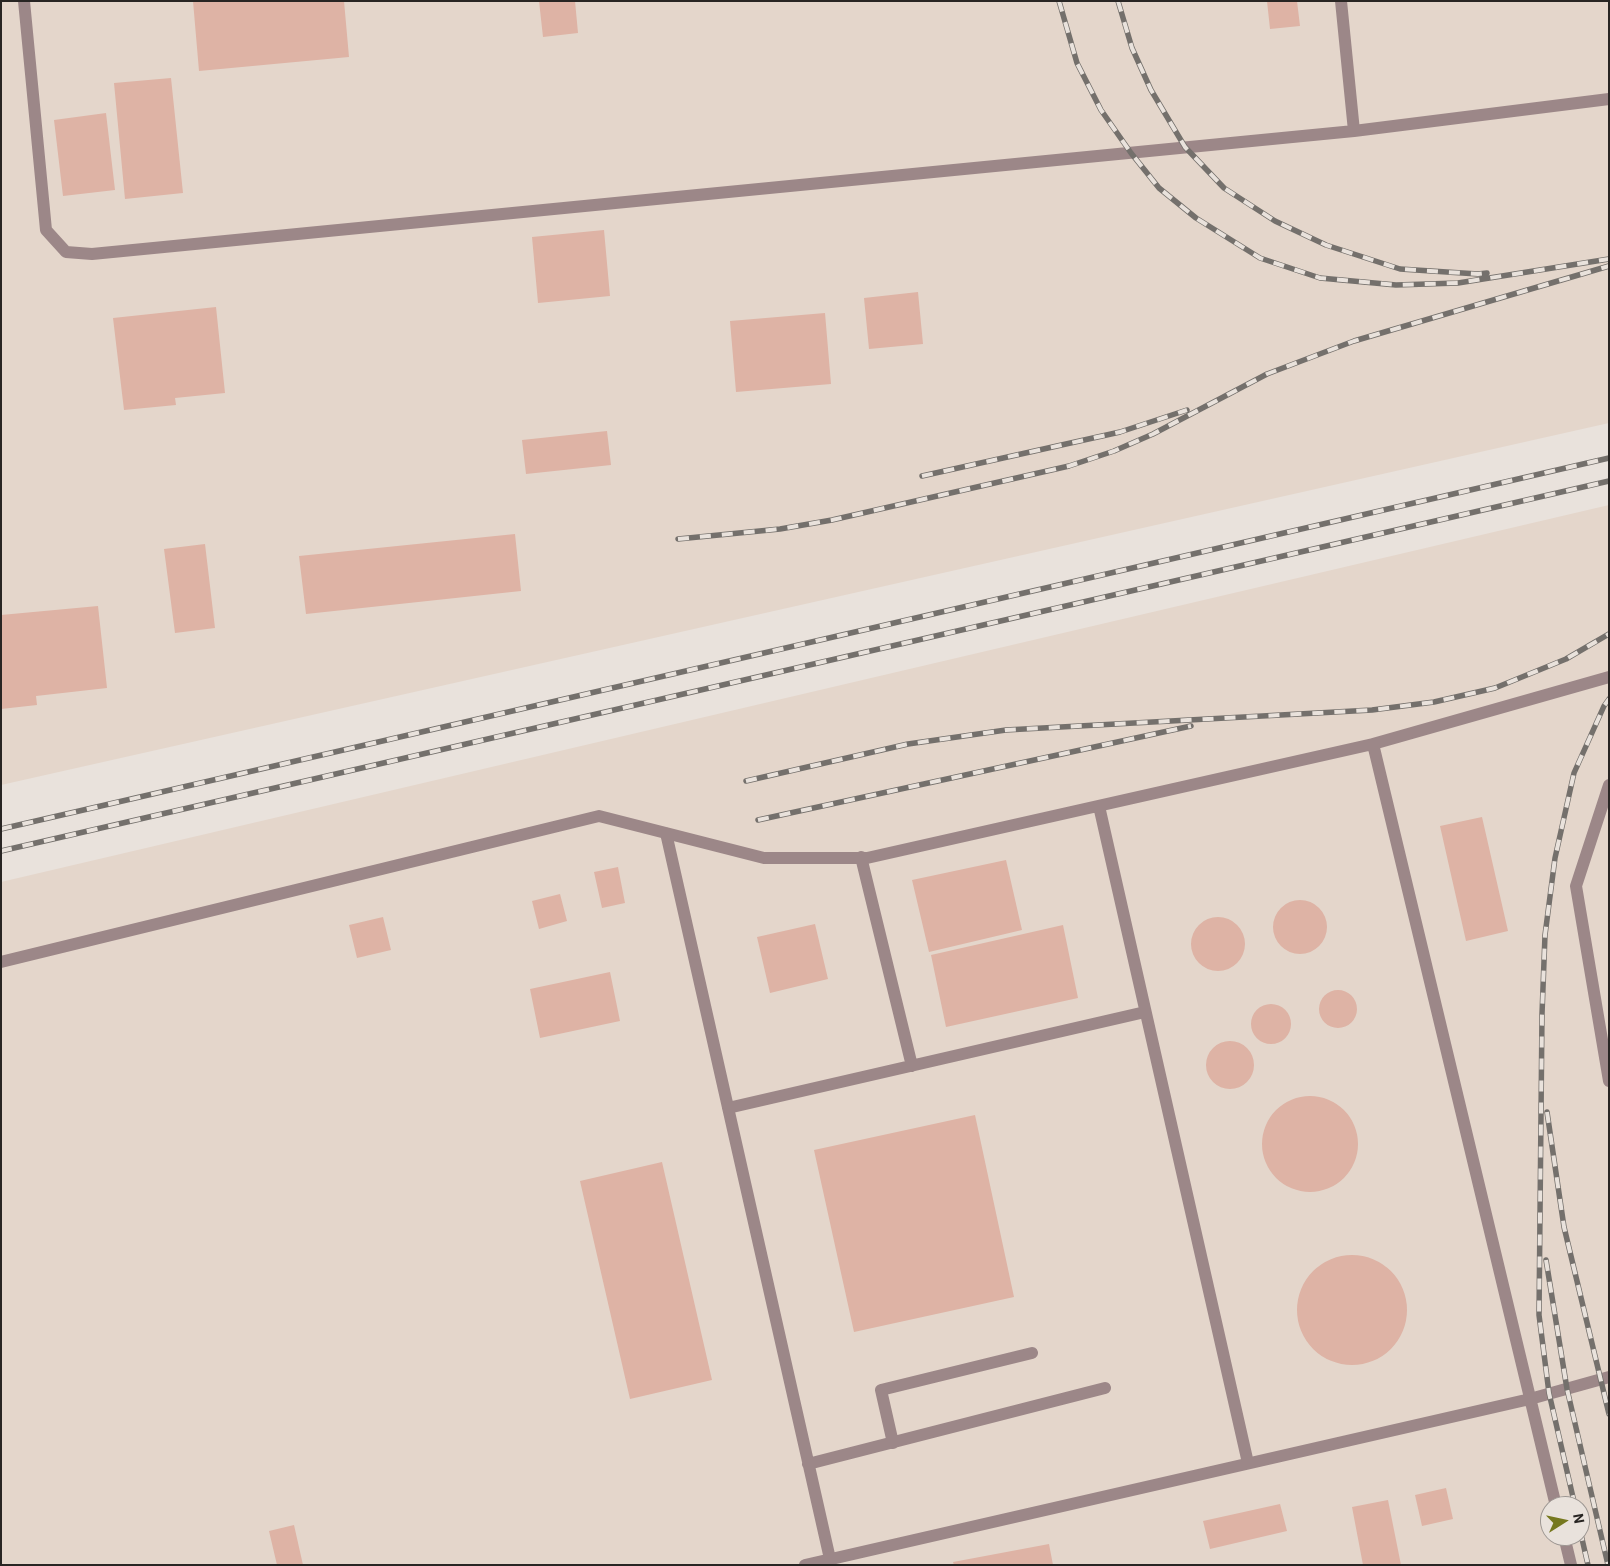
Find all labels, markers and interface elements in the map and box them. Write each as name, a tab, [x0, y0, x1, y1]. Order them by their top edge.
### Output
north arrow	[1540, 1496, 1590, 1546]
text: N	[1570, 1512, 1588, 1525]

